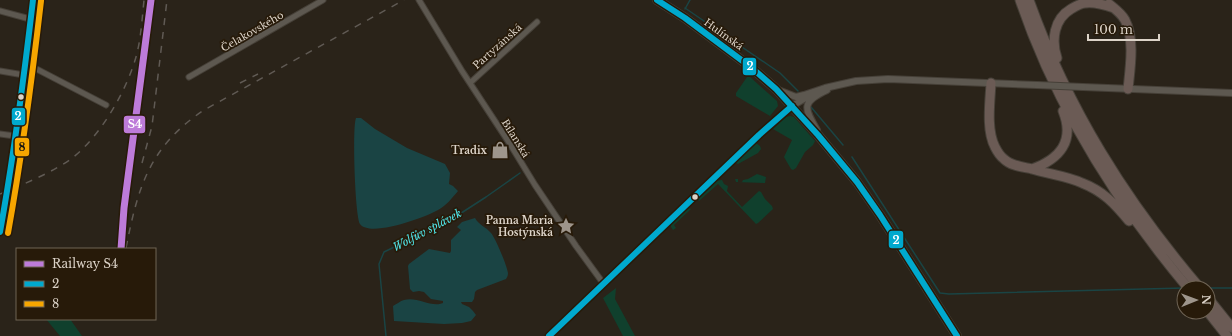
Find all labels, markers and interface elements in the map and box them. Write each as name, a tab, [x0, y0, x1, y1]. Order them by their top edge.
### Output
street label: Čelakovského	[218, 7, 286, 55]
street label: Hulínská	[701, 16, 746, 53]
scale bar	[1088, 16, 1159, 42]
street label: Partyzánská	[470, 21, 525, 72]
text: 100 m	[1094, 22, 1133, 37]
line badge: 2	[742, 57, 757, 76]
text: 2	[746, 59, 754, 73]
unlabelled marker	[16, 92, 26, 102]
line badge: 2	[11, 107, 26, 126]
text: 2	[14, 109, 22, 123]
line badge: S4	[123, 115, 146, 134]
text: S4	[128, 117, 142, 131]
street label: Bílanská	[499, 117, 533, 160]
line badge: 8	[14, 137, 30, 157]
text: 8	[19, 140, 26, 154]
shop icon: Tradix	[490, 140, 510, 160]
place label: Tradix	[451, 144, 488, 157]
unlabelled marker	[690, 192, 700, 202]
water label: Wolfův splávek	[390, 206, 464, 254]
place label: Panna Maria Hostýnská	[486, 214, 553, 239]
place icon: Panna Maria Hostýnská	[556, 216, 576, 236]
line badge: 2	[888, 230, 904, 249]
text: 2	[892, 233, 900, 247]
legend	[16, 248, 156, 320]
text: Railway S4	[52, 256, 118, 271]
text: 2	[52, 276, 59, 291]
north arrow	[1176, 280, 1216, 320]
text: N	[1199, 295, 1213, 306]
text: 8	[52, 296, 59, 311]

